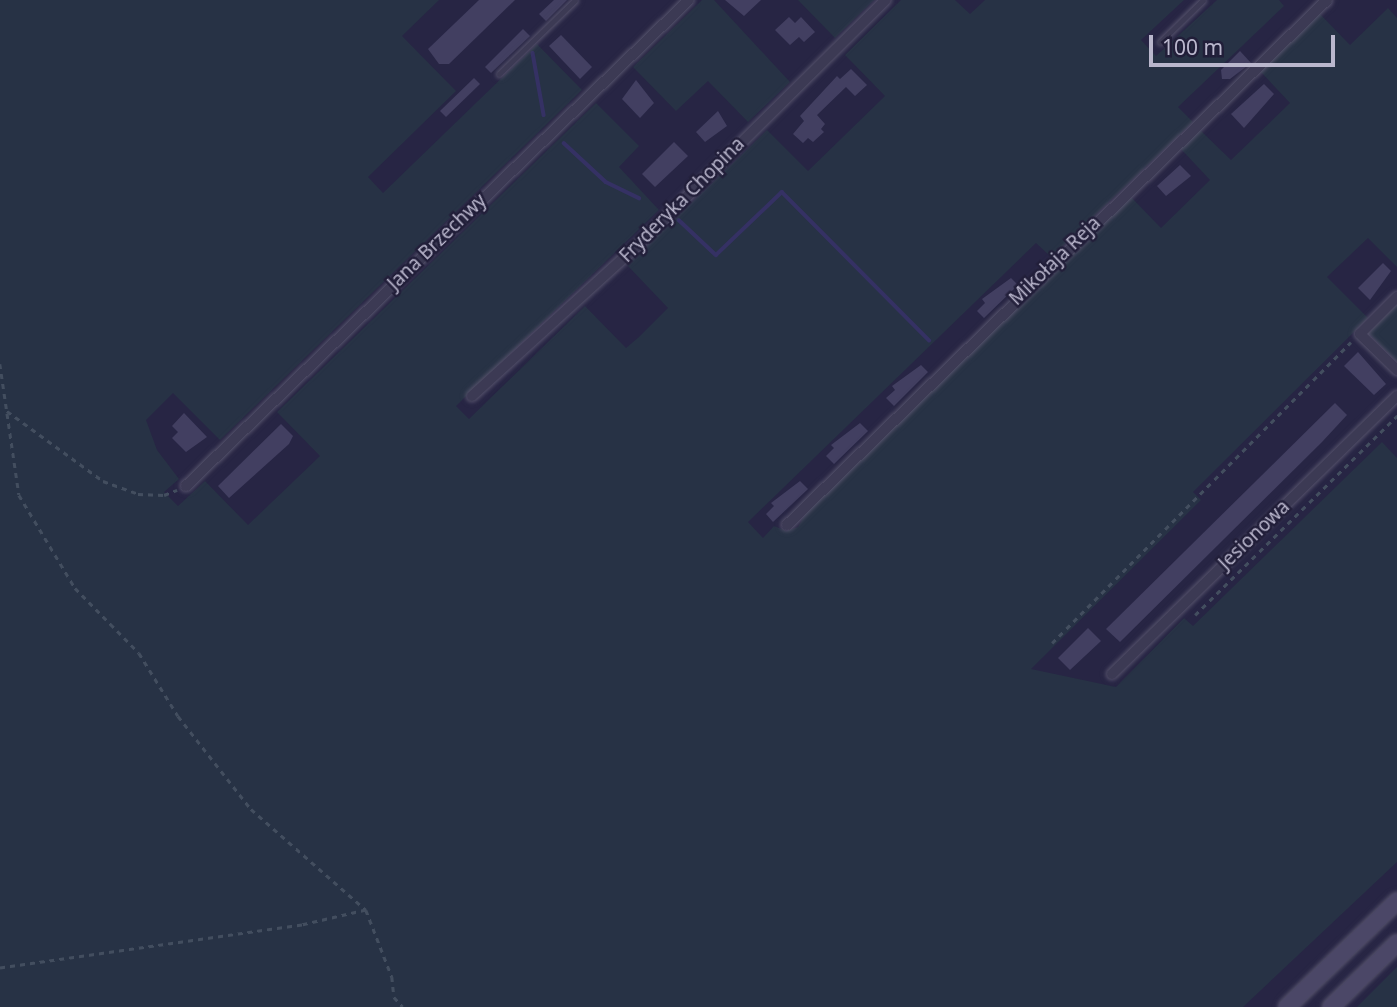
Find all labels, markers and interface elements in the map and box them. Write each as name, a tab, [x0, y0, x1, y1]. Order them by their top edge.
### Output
scale bar	[1152, 21, 1338, 65]
text: 100 m	[1162, 33, 1223, 61]
street label: Fryderyka Chopina	[615, 133, 749, 267]
street label: Jana Brzechwy	[383, 189, 491, 295]
street label: Mikołaja Reja	[1005, 212, 1105, 310]
street label: Jesionowa	[1214, 496, 1294, 574]

